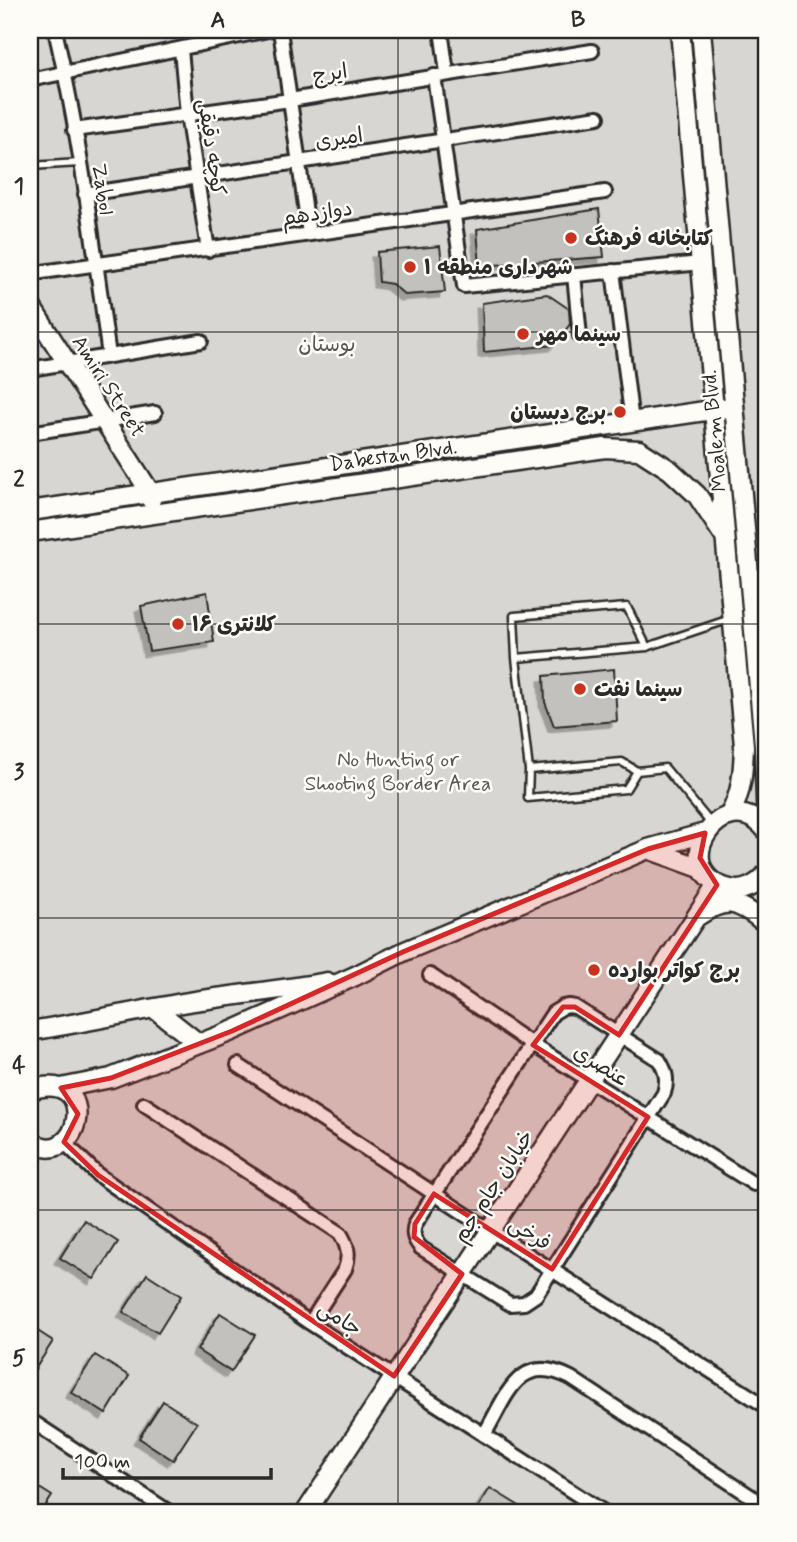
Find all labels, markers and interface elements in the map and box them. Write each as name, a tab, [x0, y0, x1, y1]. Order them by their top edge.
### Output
text: A	[210, 6, 226, 36]
text: B	[571, 6, 586, 36]
street label: ایرج	[311, 57, 350, 91]
street label: کوچه دقیقی	[190, 97, 232, 197]
street label: امیری	[313, 121, 365, 157]
street label: Zabol	[84, 161, 120, 217]
text: 1	[14, 172, 24, 202]
street label: دوازدهم	[280, 195, 355, 234]
place label: کتابخانه فرهنگ	[585, 225, 713, 253]
marker: کتابخانه فرهنگ	[563, 230, 579, 246]
place label: شهرداری منطقه ۱	[424, 254, 573, 282]
marker: شهرداری منطقه ۱	[402, 259, 418, 275]
place label: سینما مهر	[535, 321, 621, 349]
marker: سینما مهر	[515, 326, 531, 342]
street label: Amiri Street	[65, 330, 152, 443]
park label: بوستان	[298, 331, 356, 359]
street label: Moalem Blvd.	[696, 369, 734, 493]
place label: برج دبستان	[510, 399, 606, 427]
marker: برج دبستان	[612, 404, 628, 420]
street label: Dabestan Blvd.	[327, 433, 459, 479]
text: 2	[13, 465, 25, 495]
place label: کلانتری ۱۶	[192, 611, 277, 639]
marker: کلانتری ۱۶	[170, 616, 186, 632]
place label: سینما نفت	[594, 676, 682, 704]
marker: سینما نفت	[572, 681, 588, 697]
park label: No Hunting or Shooting Border Area	[305, 746, 491, 800]
text: 3	[14, 758, 25, 788]
place label: برج کواتر بوارده	[608, 957, 740, 985]
marker: برج کواتر بوارده	[586, 962, 602, 978]
street label: عنصری	[568, 1038, 633, 1094]
text: 4	[12, 1051, 26, 1081]
street label: خیابان جام جم	[447, 1125, 542, 1249]
street label: فرخی	[503, 1210, 556, 1258]
street label: جامی	[312, 1294, 367, 1343]
text: 5	[12, 1344, 26, 1374]
scale bar	[63, 1437, 271, 1481]
text: 100 m	[74, 1448, 130, 1476]

